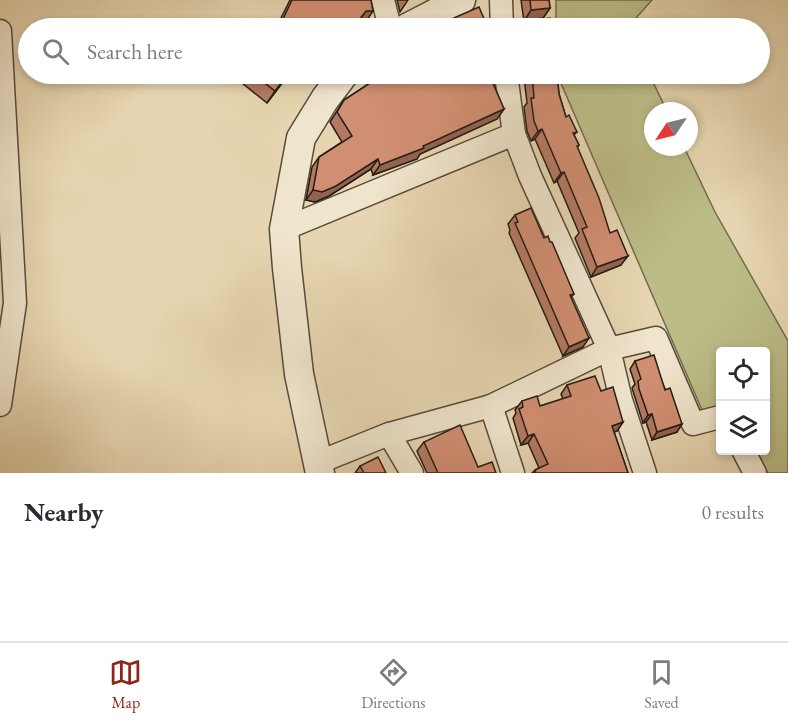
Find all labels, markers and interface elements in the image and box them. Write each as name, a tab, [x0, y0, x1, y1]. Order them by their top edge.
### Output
search box	[18, 18, 770, 84]
icon: search	[39, 35, 72, 68]
text: Search here	[87, 37, 182, 66]
north arrow	[644, 102, 698, 156]
map controls	[716, 347, 770, 455]
button: locate	[716, 347, 770, 401]
button: layers	[716, 401, 770, 455]
text: Nearby	[24, 495, 104, 529]
text: 0 results	[701, 499, 764, 525]
tab: Map	[109, 656, 142, 713]
tab: Directions	[361, 656, 426, 713]
tab: Saved	[644, 656, 679, 713]

